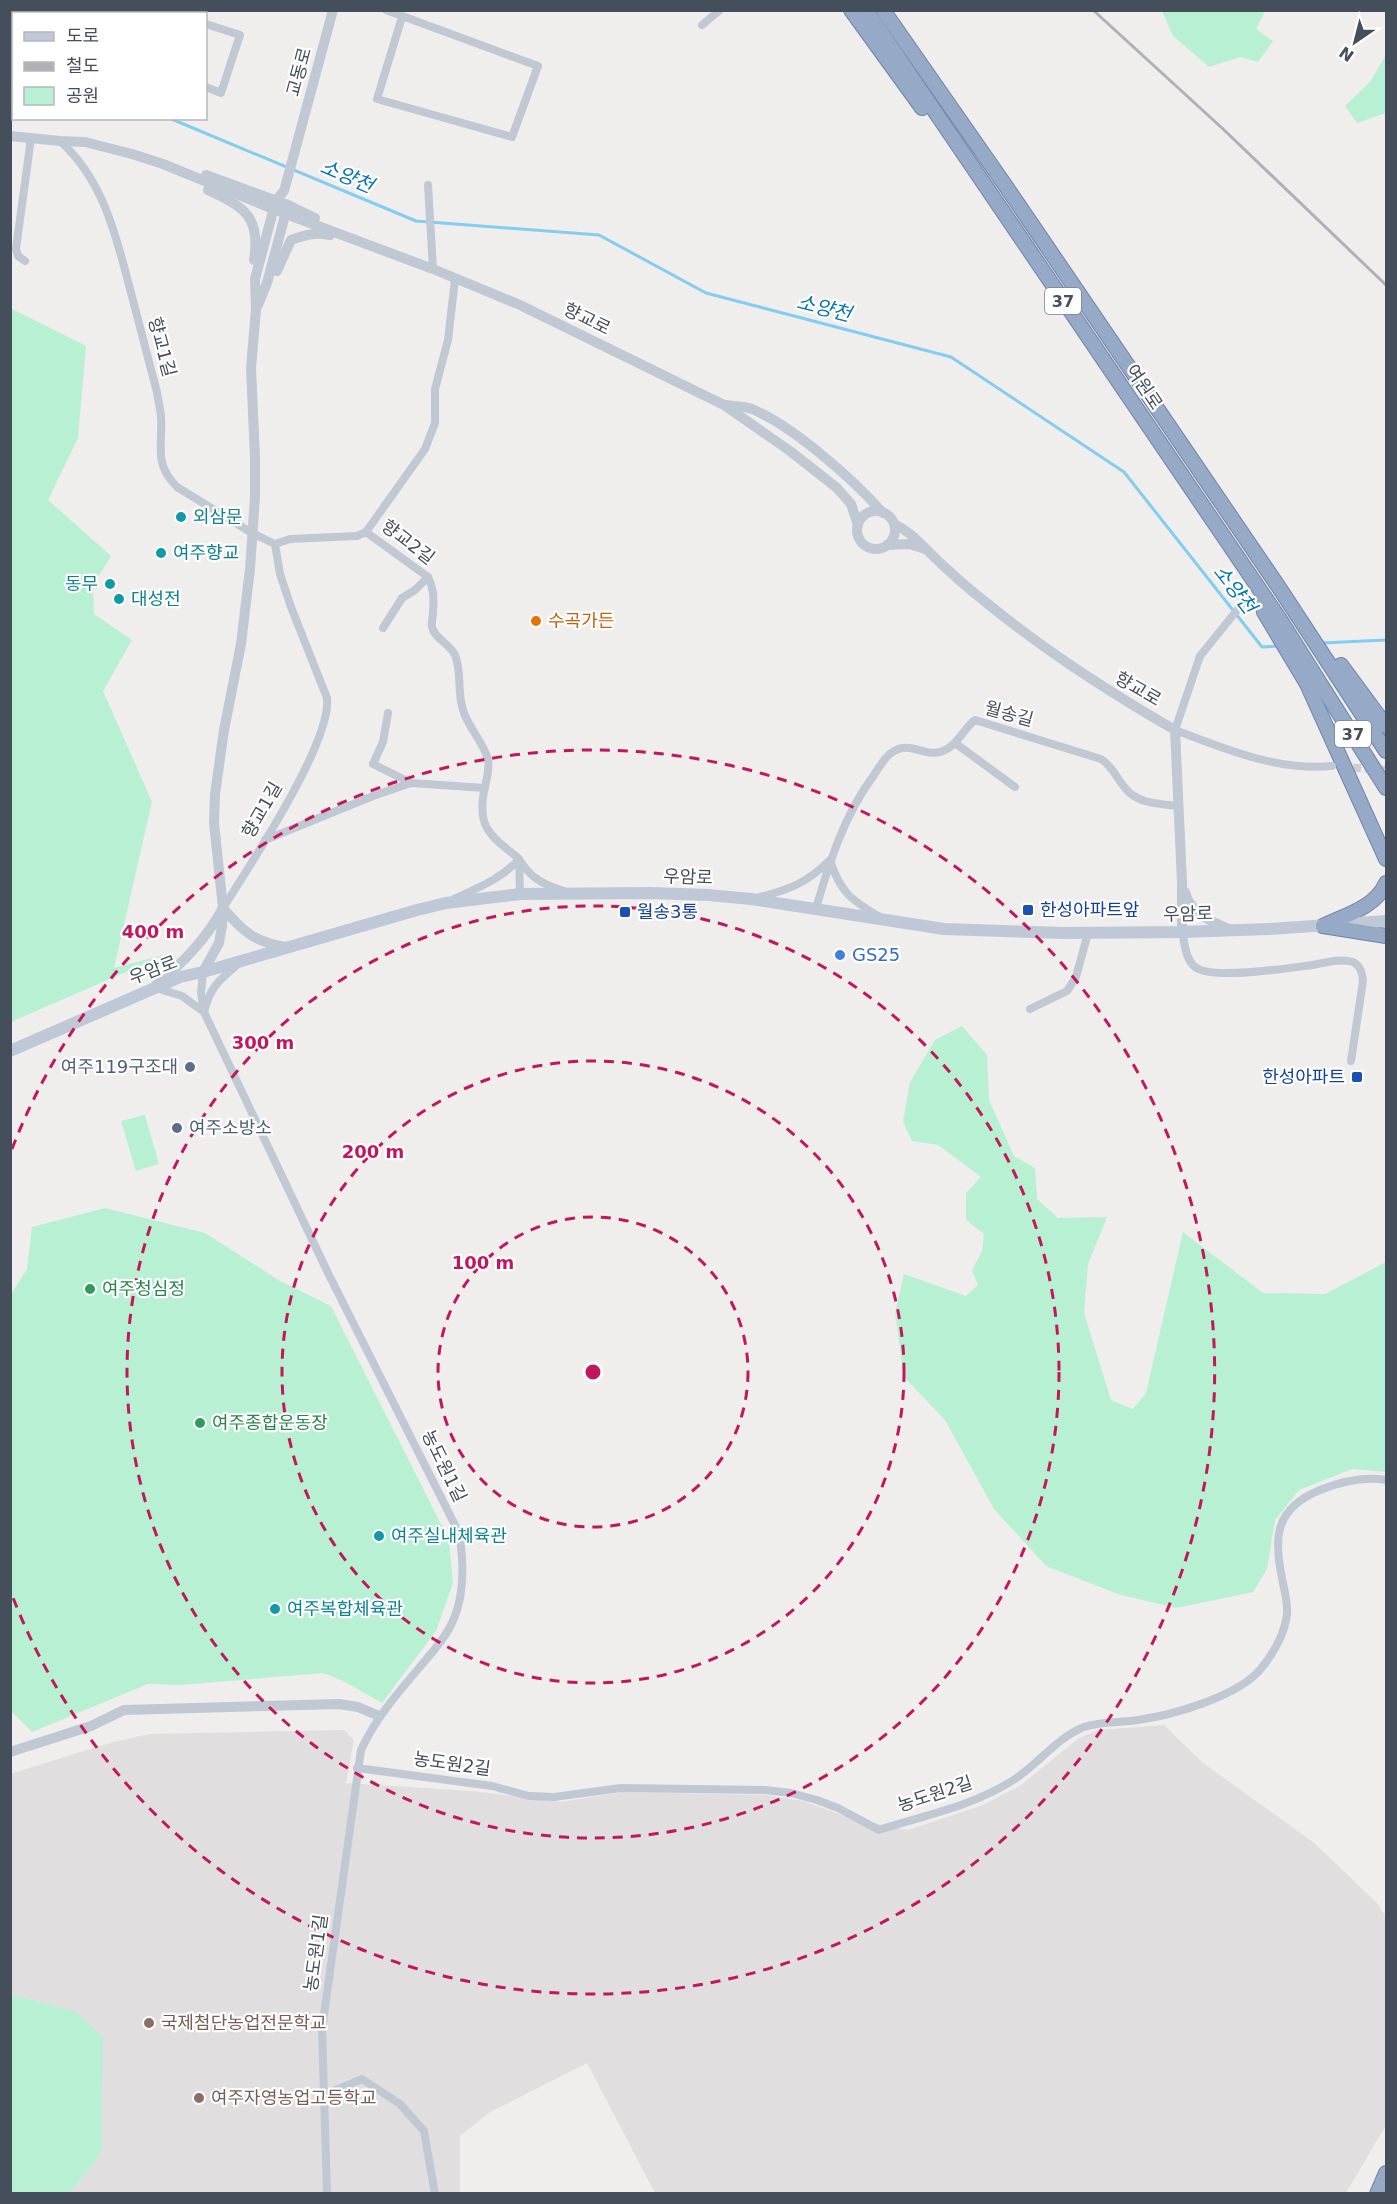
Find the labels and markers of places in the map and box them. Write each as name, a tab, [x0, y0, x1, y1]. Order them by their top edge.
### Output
place label: 외삼문	[193, 506, 243, 527]
marker: 외삼문	[174, 510, 188, 524]
place label: 여주향교	[173, 542, 239, 563]
marker: 여주향교	[154, 546, 168, 560]
place label: 동무	[65, 573, 98, 594]
marker: 동무	[103, 577, 117, 591]
place label: 대성전	[131, 588, 181, 609]
marker: 대성전	[112, 592, 126, 606]
place label: 수곡가든	[548, 610, 614, 631]
marker: 수곡가든	[529, 614, 543, 628]
place label: 한성아파트앞	[1040, 899, 1139, 920]
place label: 월송3통	[637, 901, 698, 922]
marker: 한성아파트앞	[1021, 903, 1035, 917]
marker: 월송3통	[618, 905, 632, 919]
place label: GS25	[852, 944, 900, 965]
marker: GS25	[833, 948, 847, 962]
place label: 여주119구조대	[61, 1056, 178, 1077]
marker: 여주119구조대	[183, 1060, 197, 1074]
place label: 한성아파트	[1262, 1066, 1345, 1087]
marker: 한성아파트	[1350, 1070, 1364, 1084]
place label: 여주소방소	[189, 1117, 272, 1138]
marker: 여주소방소	[170, 1121, 184, 1135]
place label: 여주청심정	[102, 1278, 185, 1299]
marker: 여주청심정	[83, 1282, 97, 1296]
centre of rings	[583, 1362, 603, 1382]
place label: 여주종합운동장	[212, 1412, 328, 1433]
marker: 여주종합운동장	[193, 1416, 207, 1430]
place label: 여주실내체육관	[391, 1525, 507, 1546]
marker: 여주실내체육관	[372, 1529, 386, 1543]
place label: 여주복합체육관	[287, 1598, 403, 1619]
marker: 여주복합체육관	[268, 1602, 282, 1616]
place label: 국제첨단농업전문학교	[161, 2012, 327, 2033]
marker: 국제첨단농업전문학교	[142, 2016, 156, 2030]
place label: 여주자영농업고등학교	[211, 2087, 377, 2108]
marker: 여주자영농업고등학교	[192, 2091, 206, 2105]

